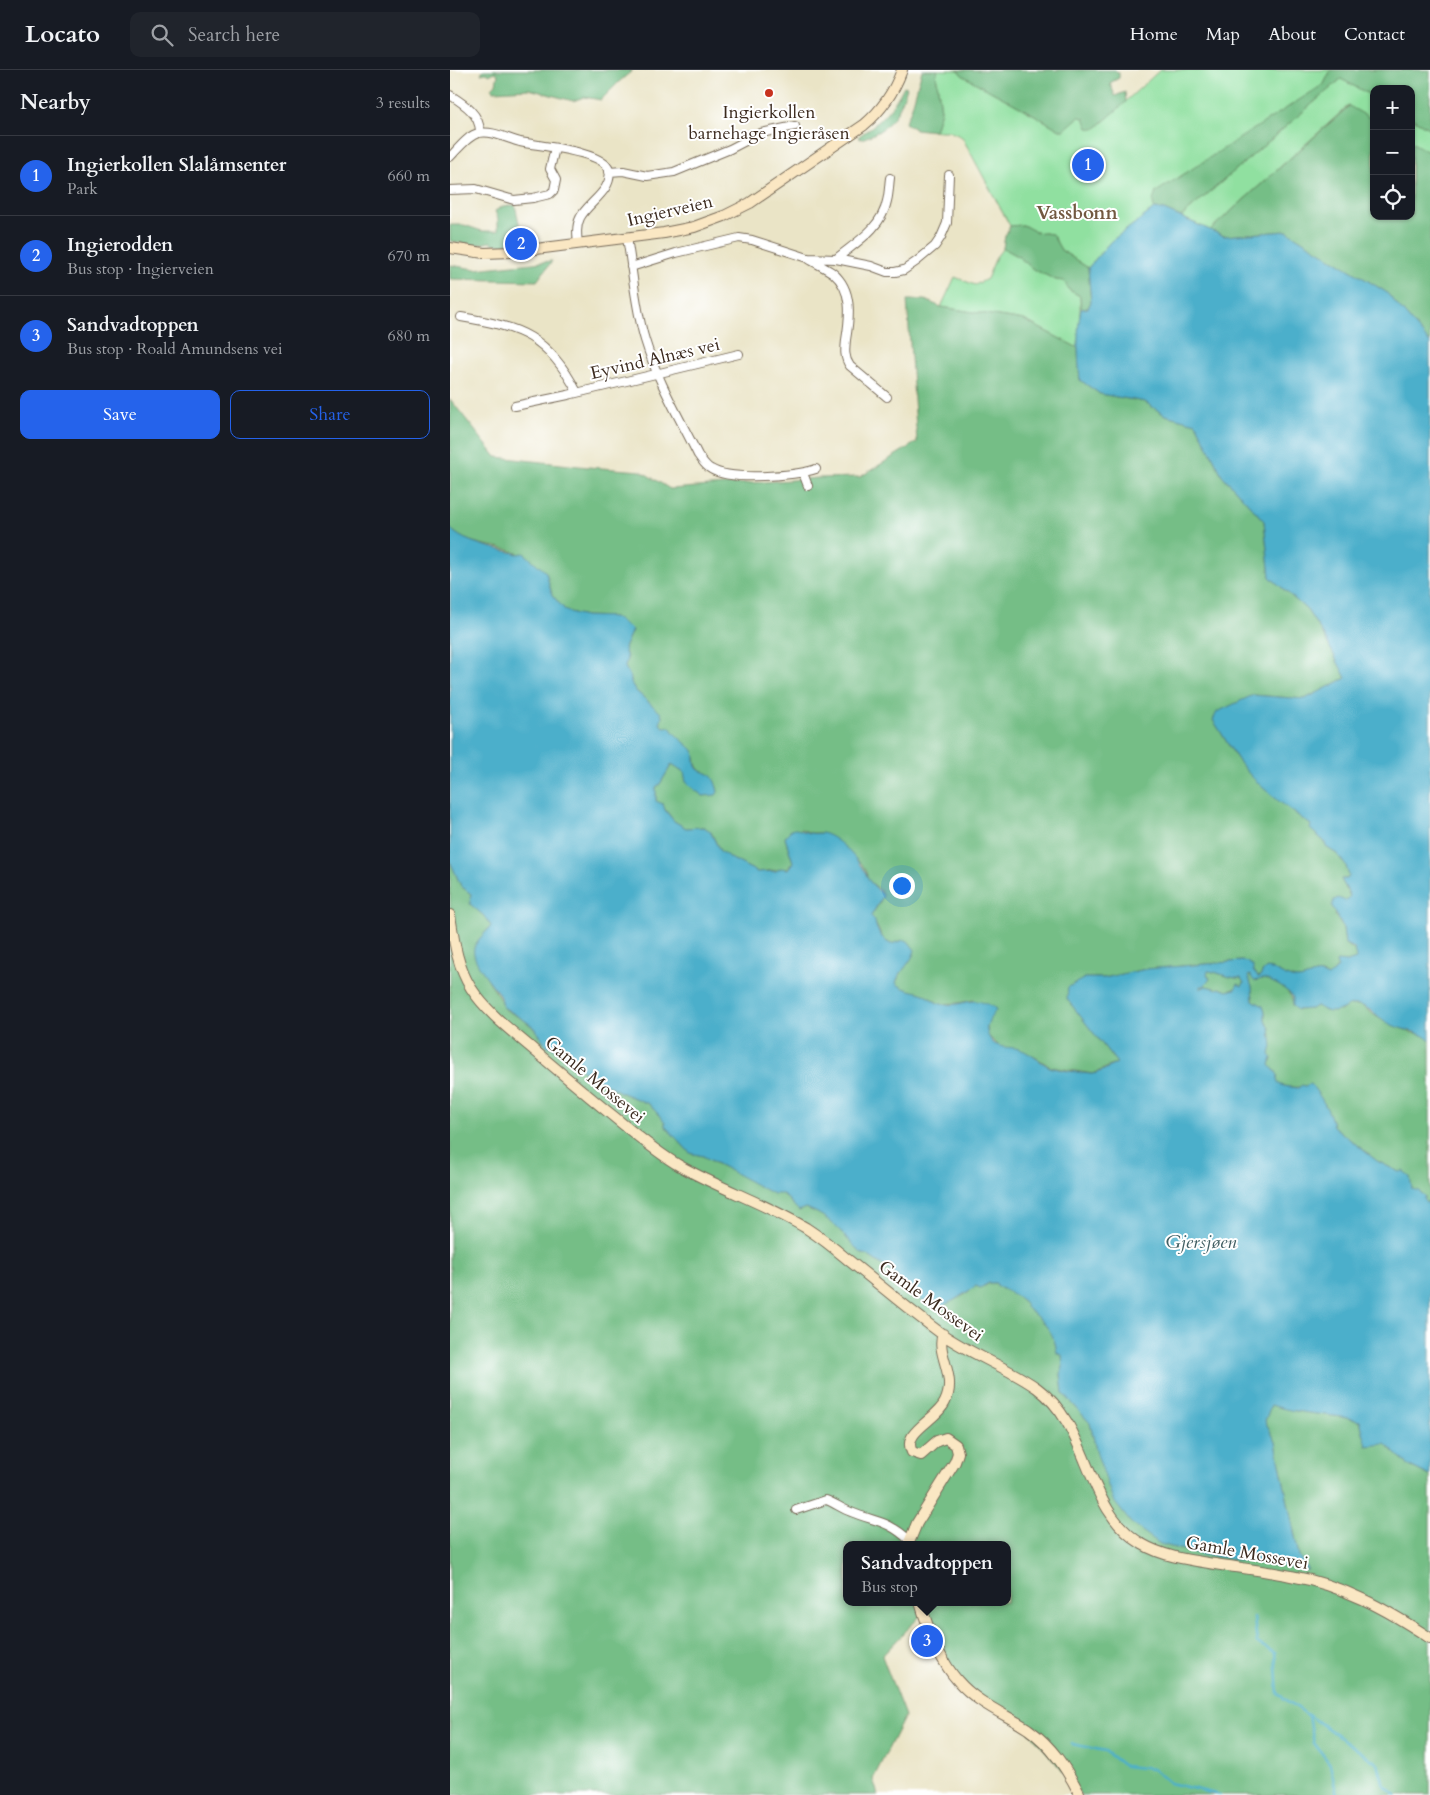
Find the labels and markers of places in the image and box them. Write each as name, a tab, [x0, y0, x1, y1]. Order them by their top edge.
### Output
marker: Ingierkollen barnehage Ingieråsen	[763, 87, 775, 99]
place label: Ingierkollen barnehage Ingieråsen	[688, 100, 851, 146]
pin: 1	[1072, 146, 1104, 184]
pin: 2	[505, 225, 537, 263]
pin: 3	[911, 1622, 943, 1660]

